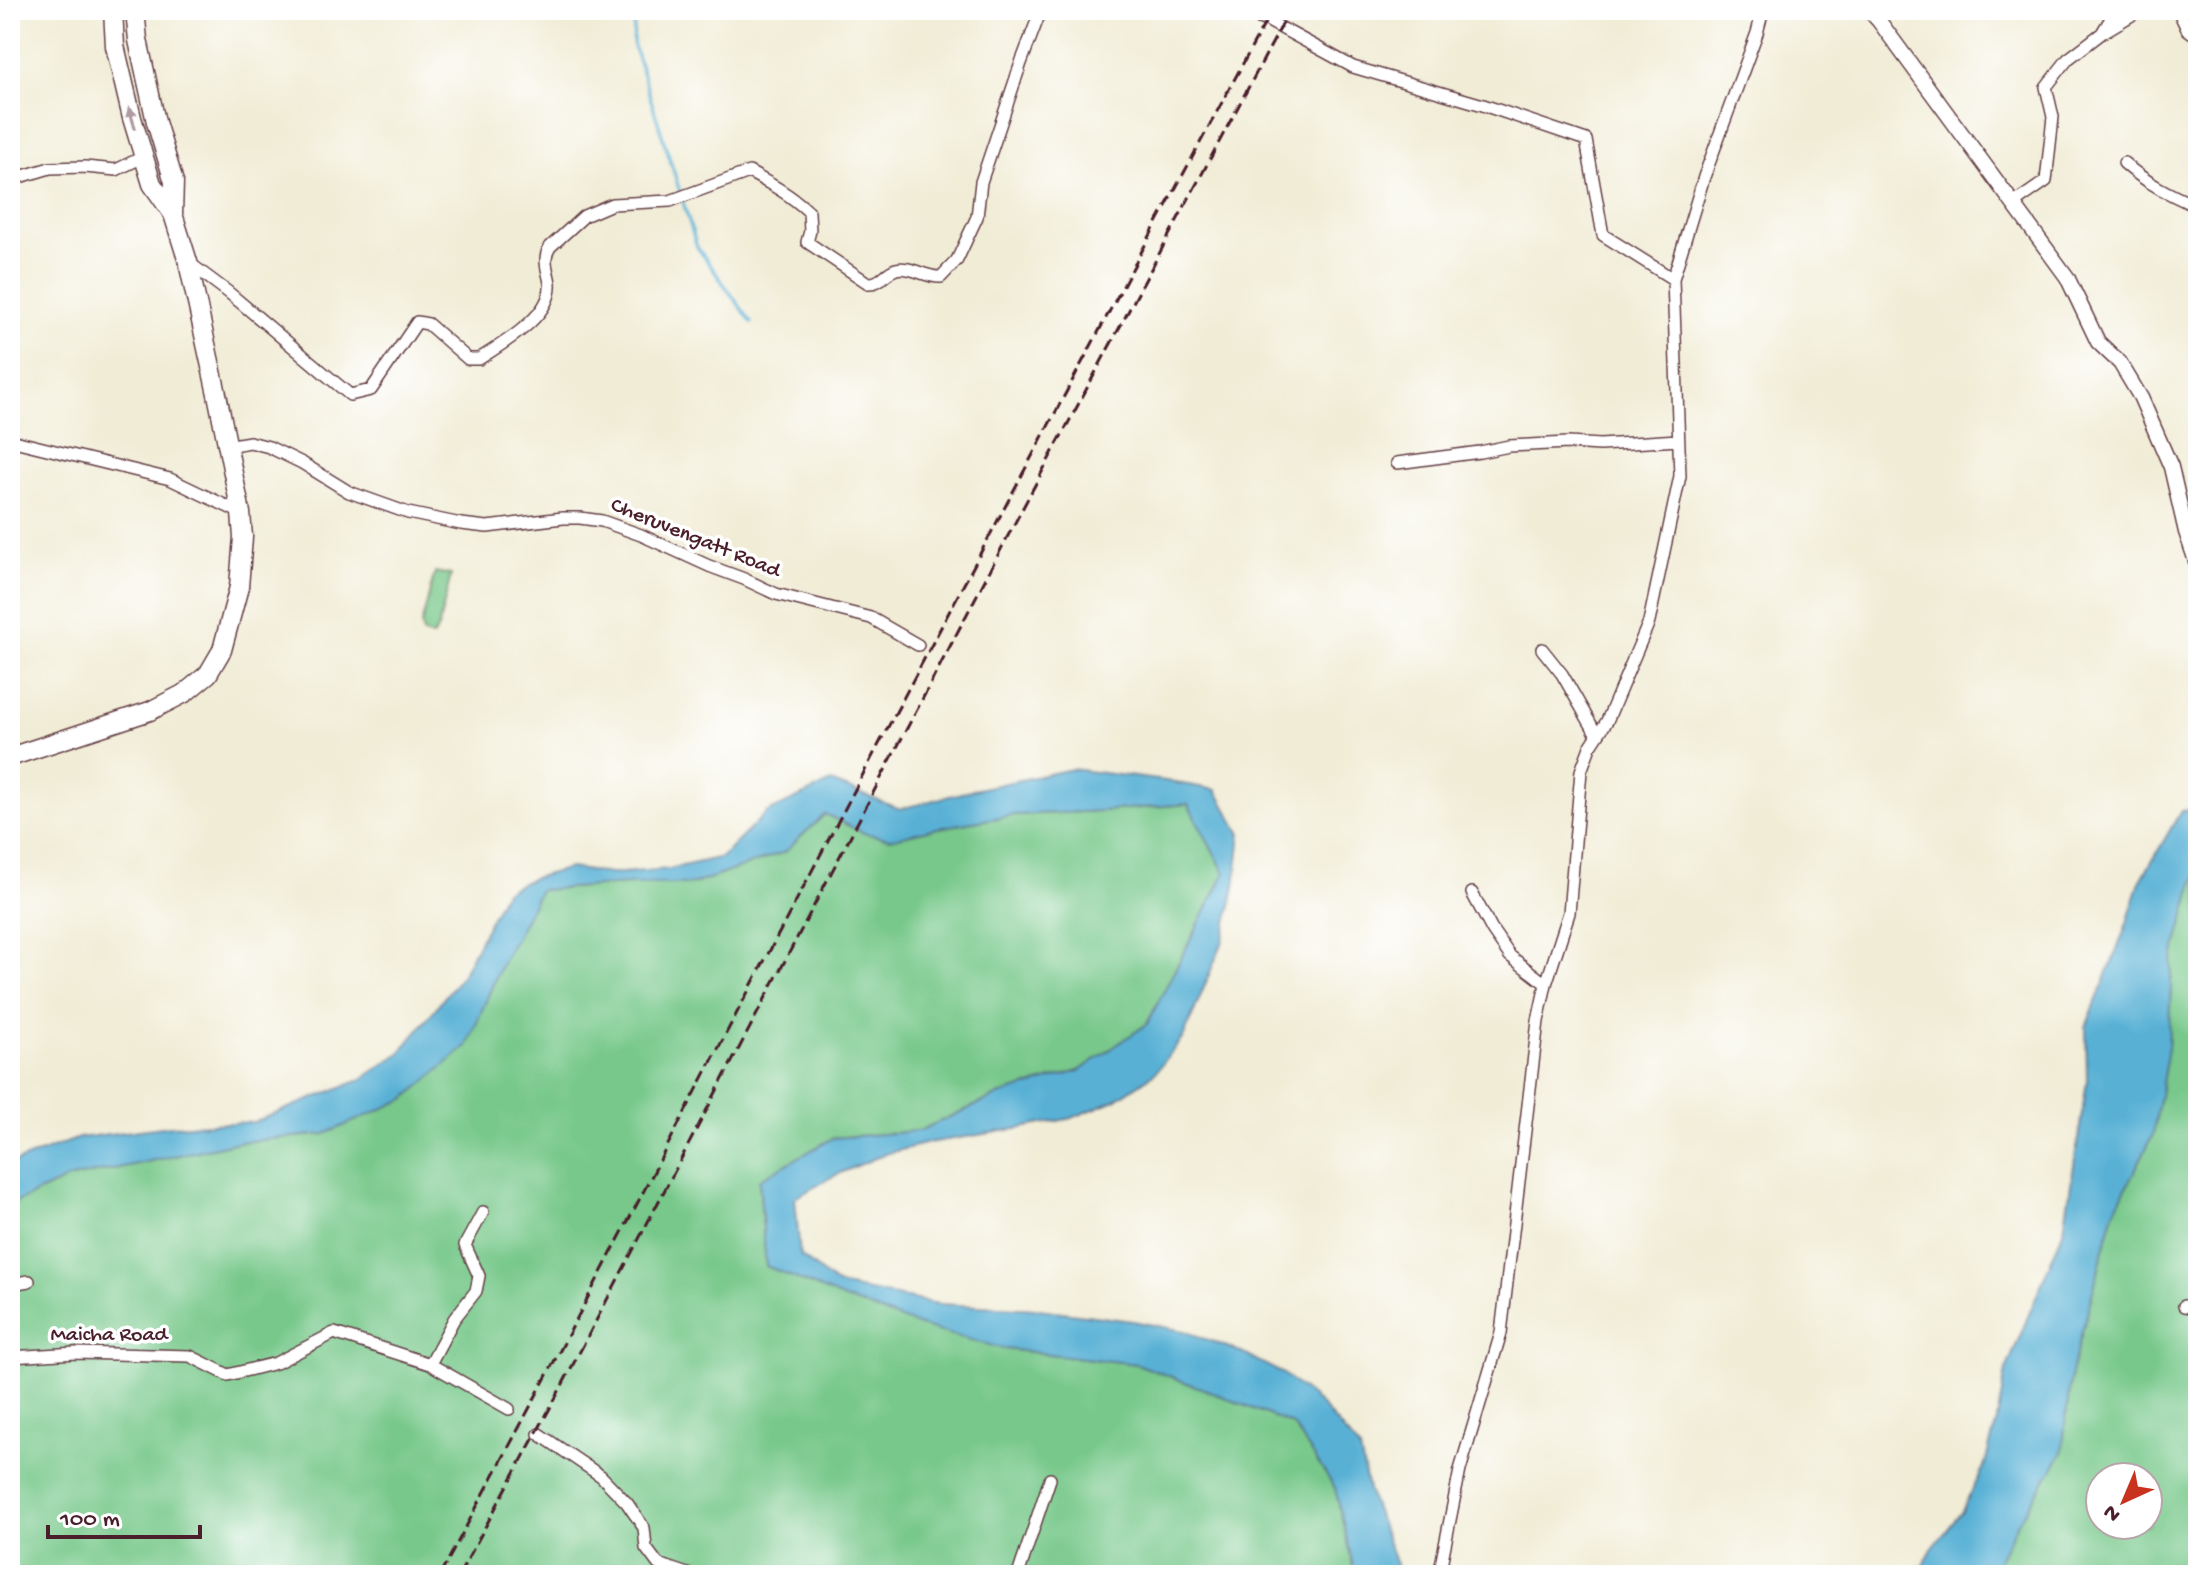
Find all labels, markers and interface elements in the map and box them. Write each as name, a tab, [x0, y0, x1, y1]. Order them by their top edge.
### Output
one-way arrow	[126, 105, 138, 130]
street label: Cheruvengatt Road	[606, 493, 786, 586]
street label: Maicha Road	[50, 1323, 170, 1349]
north arrow	[2084, 1461, 2164, 1541]
scale bar	[48, 1489, 200, 1539]
text: N	[2099, 1498, 2127, 1527]
text: 100 m	[59, 1506, 120, 1535]

